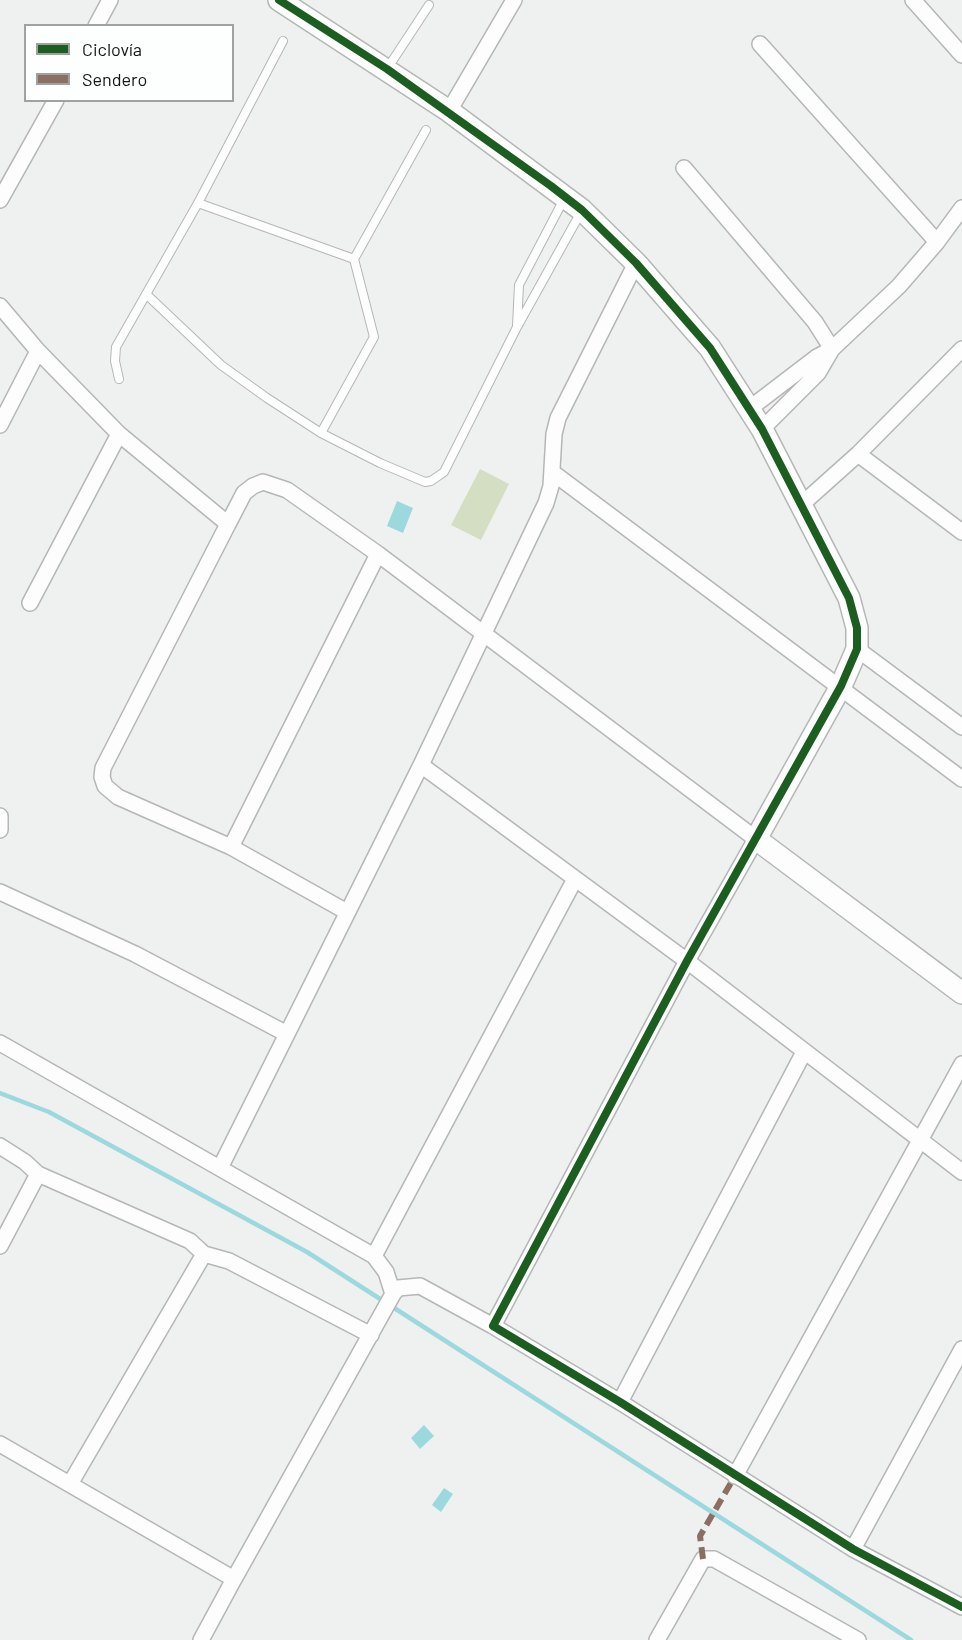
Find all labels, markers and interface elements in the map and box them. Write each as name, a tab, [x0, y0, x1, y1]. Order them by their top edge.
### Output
legend	[24, 24, 234, 102]
text: Ciclovía	[82, 38, 142, 60]
text: Sendero	[82, 68, 147, 90]

